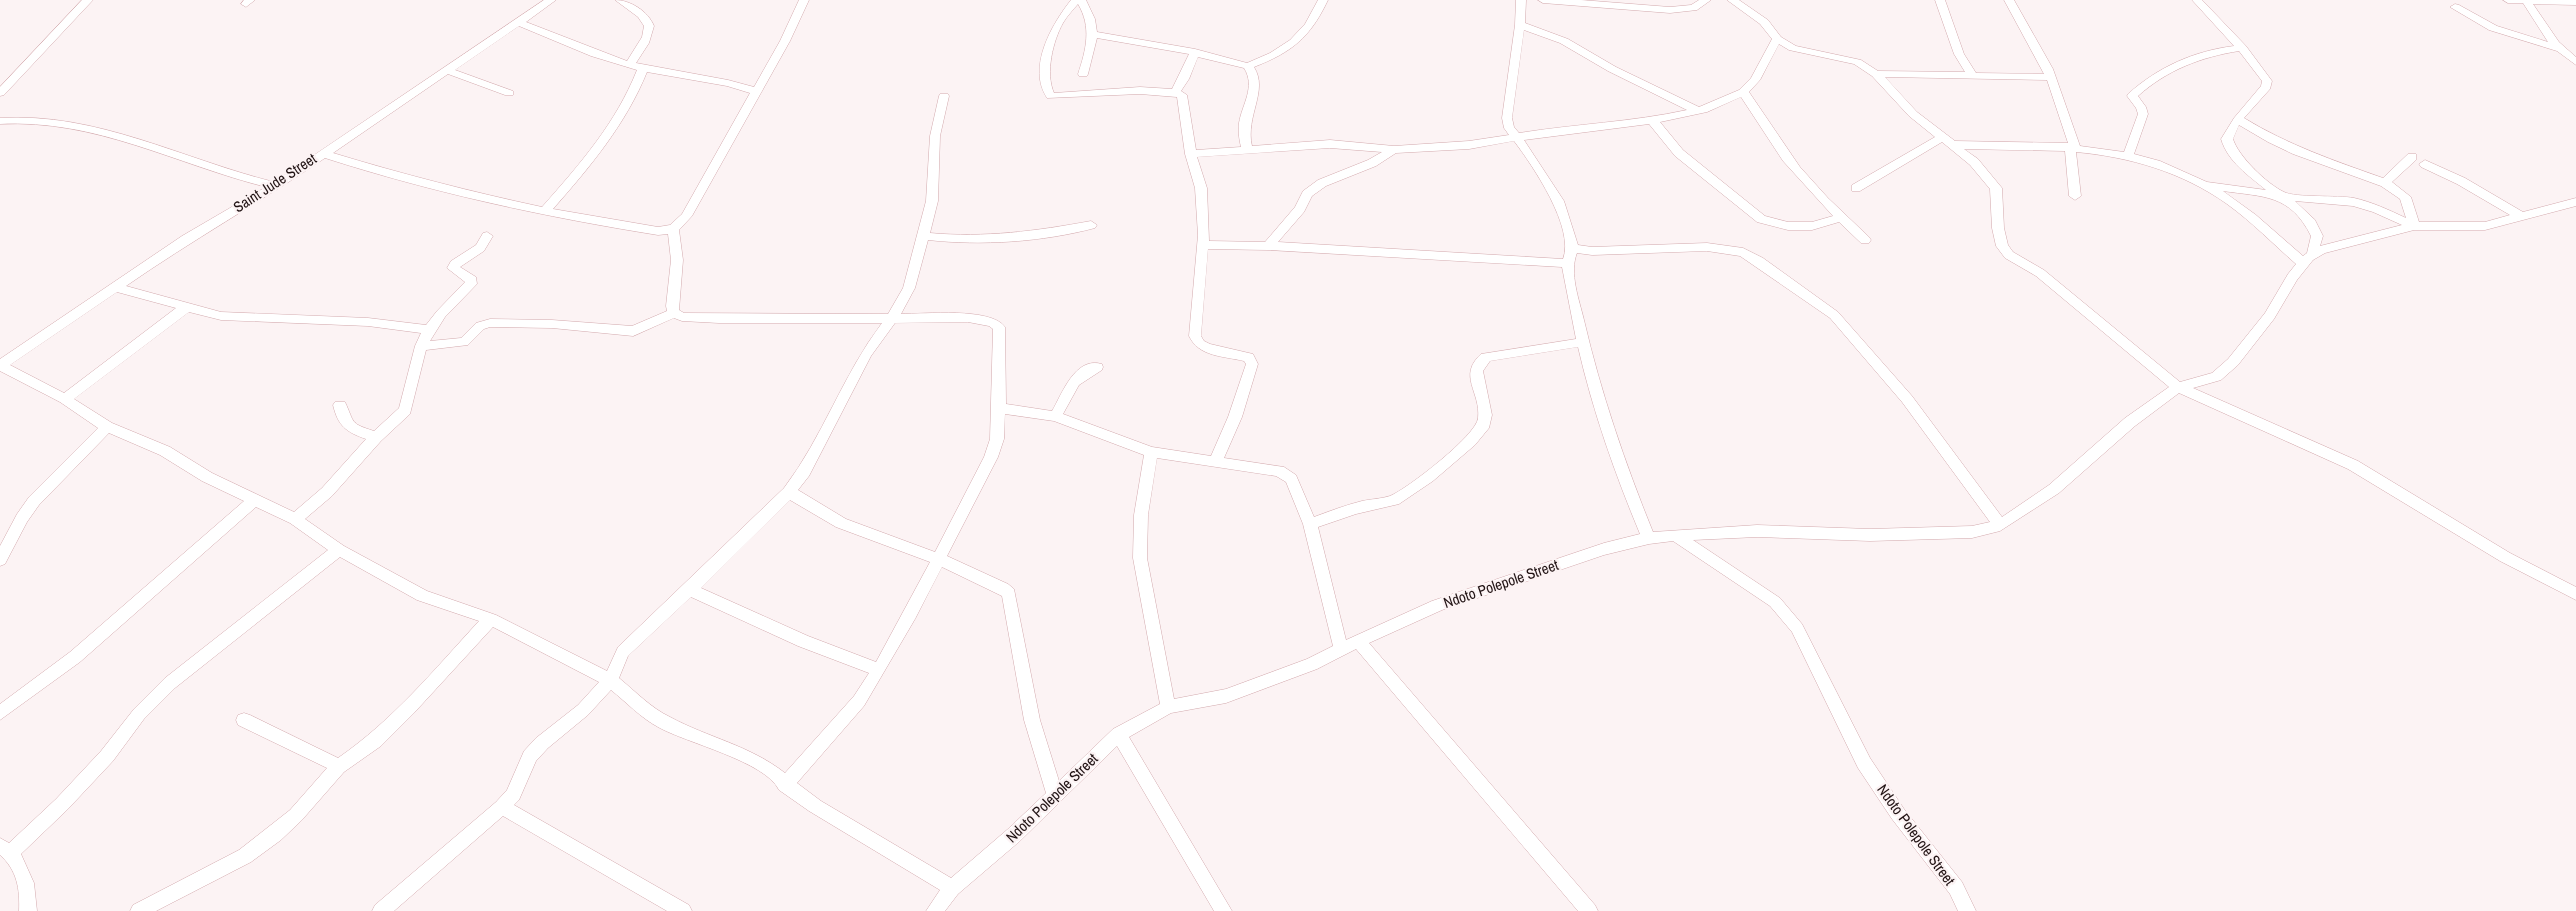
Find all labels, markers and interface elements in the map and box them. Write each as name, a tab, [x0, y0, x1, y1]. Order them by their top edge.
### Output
street label: Saint Jude Street	[229, 148, 321, 217]
street label: Ndoto Polepole Street	[1441, 554, 1562, 613]
street label: Ndoto Polepole Street	[1001, 748, 1103, 847]
street label: Ndoto Polepole Street	[1873, 780, 1961, 890]

